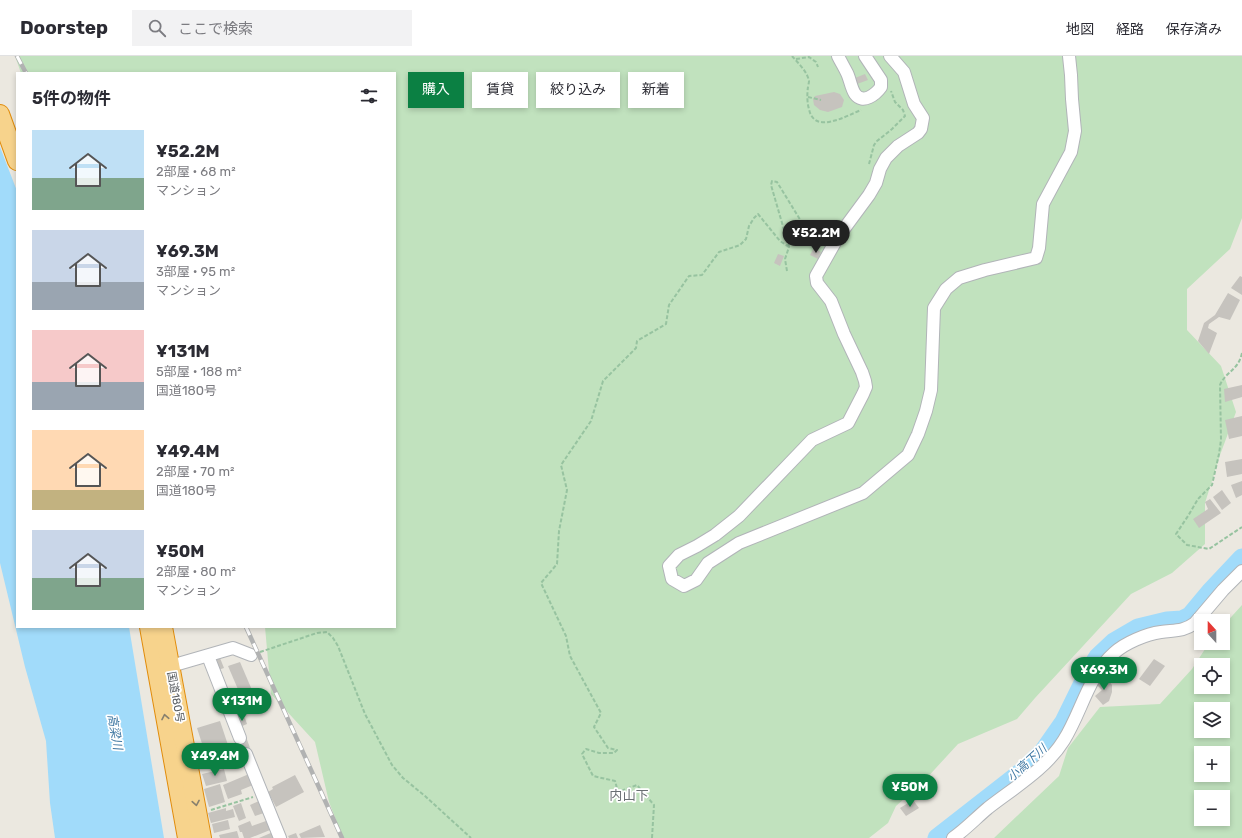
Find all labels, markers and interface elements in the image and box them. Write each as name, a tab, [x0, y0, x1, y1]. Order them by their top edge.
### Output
search box	[132, 10, 412, 46]
text: Doorstep	[20, 16, 108, 39]
icon: search	[146, 17, 168, 39]
text: ここで検索	[178, 20, 253, 38]
text: 地図	[1066, 21, 1094, 38]
text: 経路	[1116, 21, 1144, 38]
text: 保存済み	[1166, 21, 1222, 38]
chip: 購入	[408, 72, 464, 108]
chip: 賃貸	[472, 72, 528, 108]
chip: 絞り込み	[536, 72, 620, 108]
chip: 新着	[628, 72, 684, 108]
icon: filters	[358, 85, 380, 107]
text: 5件の物件	[32, 88, 111, 108]
text: ¥52.2M	[156, 141, 220, 161]
icon: home	[64, 146, 112, 194]
text: 2部屋 · 68 m²	[156, 164, 236, 179]
text: マンション	[156, 183, 221, 198]
pin: ¥52.2M	[783, 220, 849, 254]
text: ¥52.2M	[792, 225, 840, 240]
text: ¥69.3M	[156, 241, 219, 261]
icon: home	[64, 246, 112, 294]
text: 3部屋 · 95 m²	[156, 264, 235, 279]
text: マンション	[156, 283, 221, 298]
text: ¥131M	[156, 341, 210, 361]
icon: home	[64, 346, 112, 394]
text: 5部屋 · 188 m²	[156, 364, 242, 379]
text: 国道180号	[156, 383, 217, 398]
text: ¥49.4M	[156, 441, 220, 461]
icon: home	[64, 446, 112, 494]
text: 2部屋 · 70 m²	[156, 464, 234, 479]
text: 国道180号	[156, 483, 217, 498]
text: ¥50M	[156, 541, 204, 561]
icon: home	[64, 546, 112, 594]
text: 2部屋 · 80 m²	[156, 564, 236, 579]
text: マンション	[156, 583, 221, 598]
north arrow	[1194, 614, 1230, 650]
map controls	[1194, 614, 1230, 826]
pin: ¥69.3M	[1071, 657, 1137, 691]
button: locate	[1194, 658, 1230, 694]
text: ¥69.3M	[1080, 662, 1128, 677]
street label: 国道180号	[165, 670, 186, 724]
pin: ¥131M	[214, 688, 270, 722]
text: ¥131M	[221, 693, 263, 708]
button: layers	[1194, 702, 1230, 738]
water label: 高梁川	[105, 713, 125, 753]
one-way arrow	[162, 714, 170, 720]
water label: 小高下川	[1004, 740, 1051, 784]
pin: ¥49.4M	[182, 743, 248, 777]
button: +	[1194, 746, 1230, 782]
text: ¥49.4M	[191, 748, 239, 763]
pin: ¥50M	[886, 774, 934, 808]
text: ¥50M	[892, 779, 928, 794]
district label: 内山下	[609, 788, 649, 803]
button: −	[1194, 790, 1230, 826]
one-way arrow	[191, 800, 200, 806]

